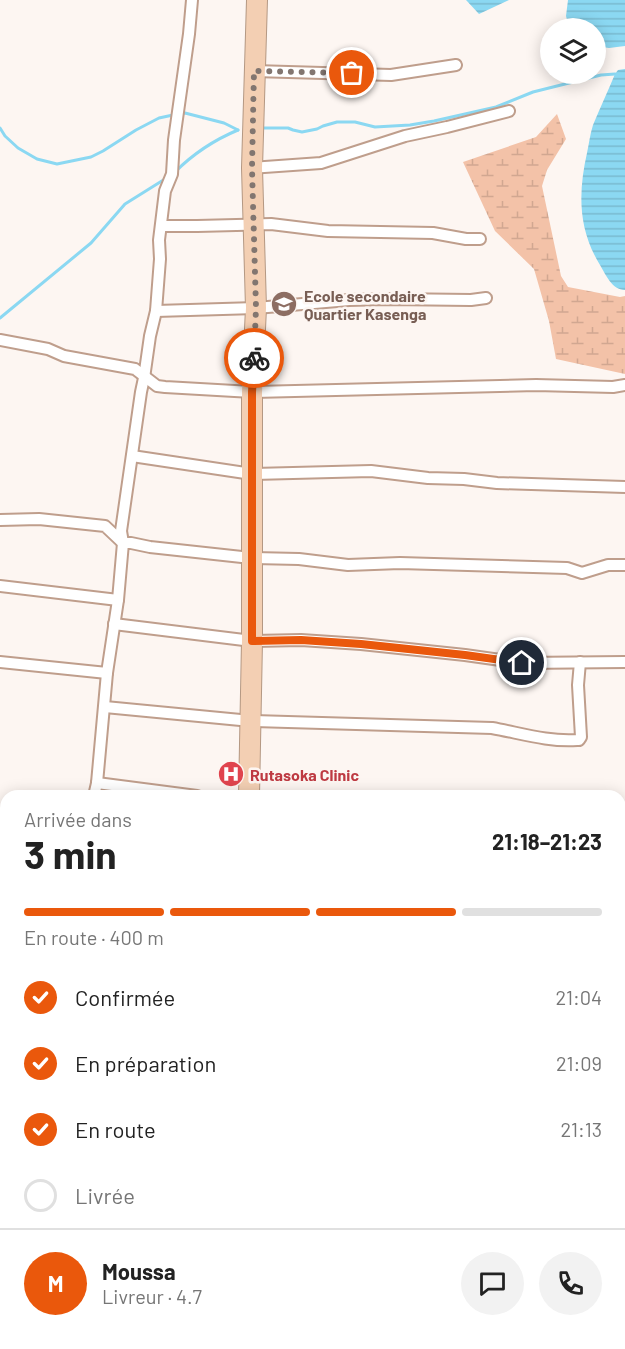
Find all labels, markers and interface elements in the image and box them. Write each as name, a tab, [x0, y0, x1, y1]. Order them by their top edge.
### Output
map controls	[540, 18, 606, 84]
button: layers	[540, 18, 606, 84]
pin	[326, 47, 377, 98]
icon: bag	[335, 56, 368, 89]
place label: Ecole secondaire Quartier Kasenga	[304, 286, 426, 323]
school or university icon: Ecole secondaire Quartier Kasenga	[269, 289, 299, 319]
courier	[224, 328, 284, 388]
icon: bike	[238, 342, 271, 375]
pin	[496, 637, 547, 688]
icon: home	[505, 646, 538, 679]
hospital icon: Rutasoka Clinic	[216, 759, 246, 789]
place label: Rutasoka Clinic	[250, 765, 359, 784]
text: Arrivée dans	[24, 807, 132, 831]
text: 21:18–21:23	[492, 828, 602, 854]
text: 3 min	[24, 830, 117, 877]
text: En route · 400 m	[24, 925, 164, 949]
icon: check	[24, 981, 57, 1014]
text: Confirmée	[75, 984, 175, 1010]
text: 21:04	[555, 985, 602, 1009]
icon: check	[24, 1047, 57, 1080]
text: En préparation	[75, 1050, 216, 1076]
text: 21:09	[556, 1051, 602, 1075]
icon: check	[24, 1113, 57, 1146]
text: En route	[75, 1116, 156, 1142]
text: 21:13	[560, 1117, 602, 1141]
text: Livrée	[75, 1182, 135, 1208]
button: chat	[461, 1252, 524, 1315]
button: phone	[539, 1252, 602, 1315]
text: Moussa	[102, 1258, 176, 1284]
text: M	[48, 1270, 63, 1296]
text: Livreur · 4.7	[102, 1284, 202, 1308]

